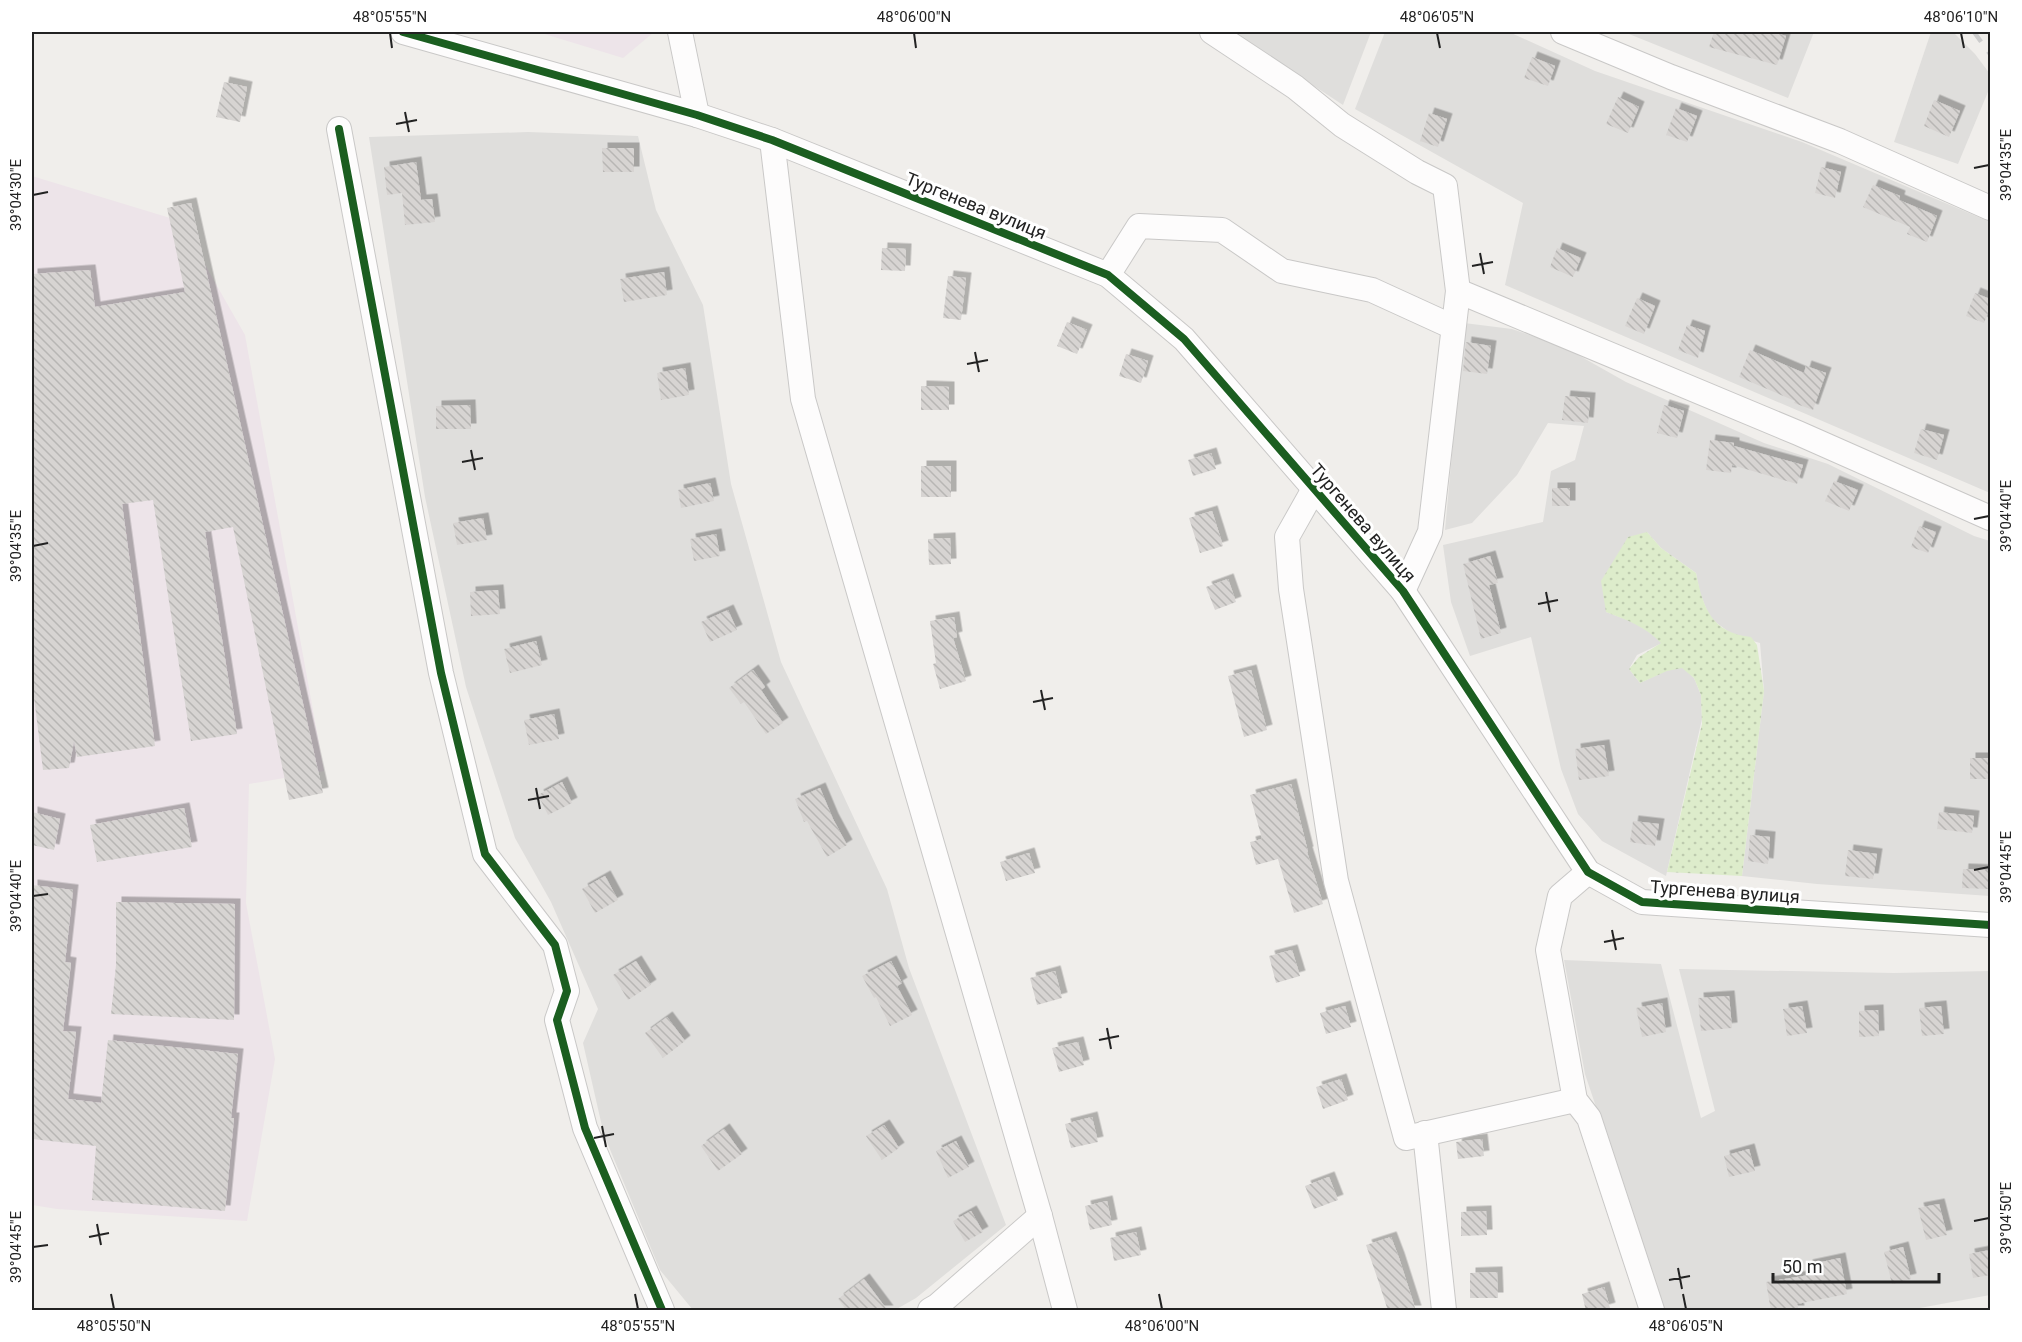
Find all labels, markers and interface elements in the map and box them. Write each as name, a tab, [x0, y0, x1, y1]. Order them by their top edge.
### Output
text: 48°05'55"N	[353, 8, 427, 26]
text: 48°06'00"N	[877, 8, 951, 26]
text: 48°06'05"N	[1400, 8, 1474, 26]
text: 48°06'10"N	[1924, 8, 1998, 26]
text: 39°04'35"E	[1997, 128, 2015, 201]
text: 39°04'30"E	[7, 158, 25, 231]
street label: Тургенева вулиця	[903, 168, 1050, 243]
street label: Тургенева вулиця	[1306, 459, 1420, 586]
text: 39°04'40"E	[1997, 479, 2015, 552]
text: 39°04'35"E	[7, 509, 25, 582]
text: 39°04'45"E	[1997, 830, 2015, 903]
text: 39°04'40"E	[7, 859, 25, 932]
street label: Тургенева вулиця	[1650, 876, 1801, 907]
text: 39°04'50"E	[1997, 1181, 2015, 1254]
text: 39°04'45"E	[7, 1210, 25, 1283]
scale bar	[1773, 1246, 1940, 1284]
text: 50 m	[1782, 1256, 1822, 1277]
text: 48°05'50"N	[77, 1317, 151, 1335]
text: 48°05'55"N	[601, 1317, 675, 1335]
text: 48°06'00"N	[1125, 1317, 1199, 1335]
text: 48°06'05"N	[1649, 1317, 1723, 1335]

